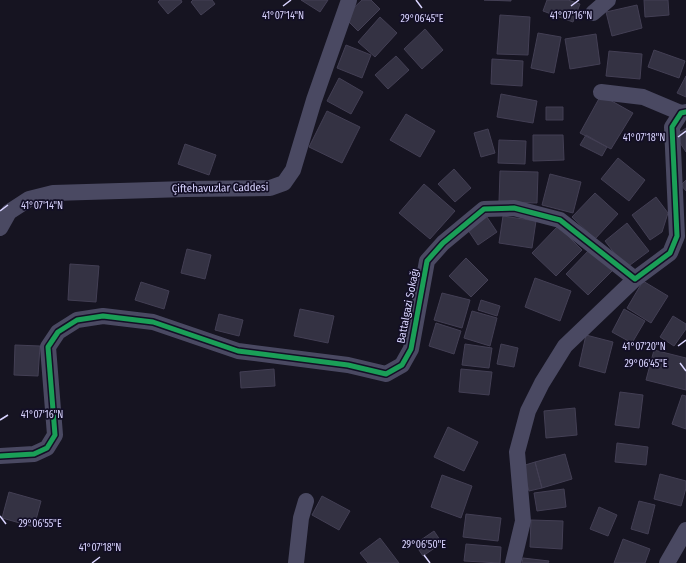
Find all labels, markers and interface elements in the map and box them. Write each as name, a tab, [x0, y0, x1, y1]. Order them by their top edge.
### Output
text: 41°07'14"N	[262, 10, 304, 22]
text: 41°07'16"N	[550, 10, 592, 22]
text: 29°06'45"E	[401, 13, 444, 25]
text: 41°07'18"N	[623, 132, 665, 144]
street label: Çiftehavuzlar Caddesi	[171, 181, 269, 195]
text: 41°07'14"N	[21, 200, 63, 212]
street label: Battalgazi Sokağı	[394, 267, 422, 345]
text: 41°07'20"N	[622, 341, 666, 353]
text: 29°06'45"E	[625, 358, 668, 370]
text: 41°07'16"N	[21, 409, 63, 421]
text: 29°06'55"E	[18, 518, 62, 530]
text: 29°06'50"E	[402, 539, 446, 551]
text: 41°07'18"N	[79, 542, 121, 554]

